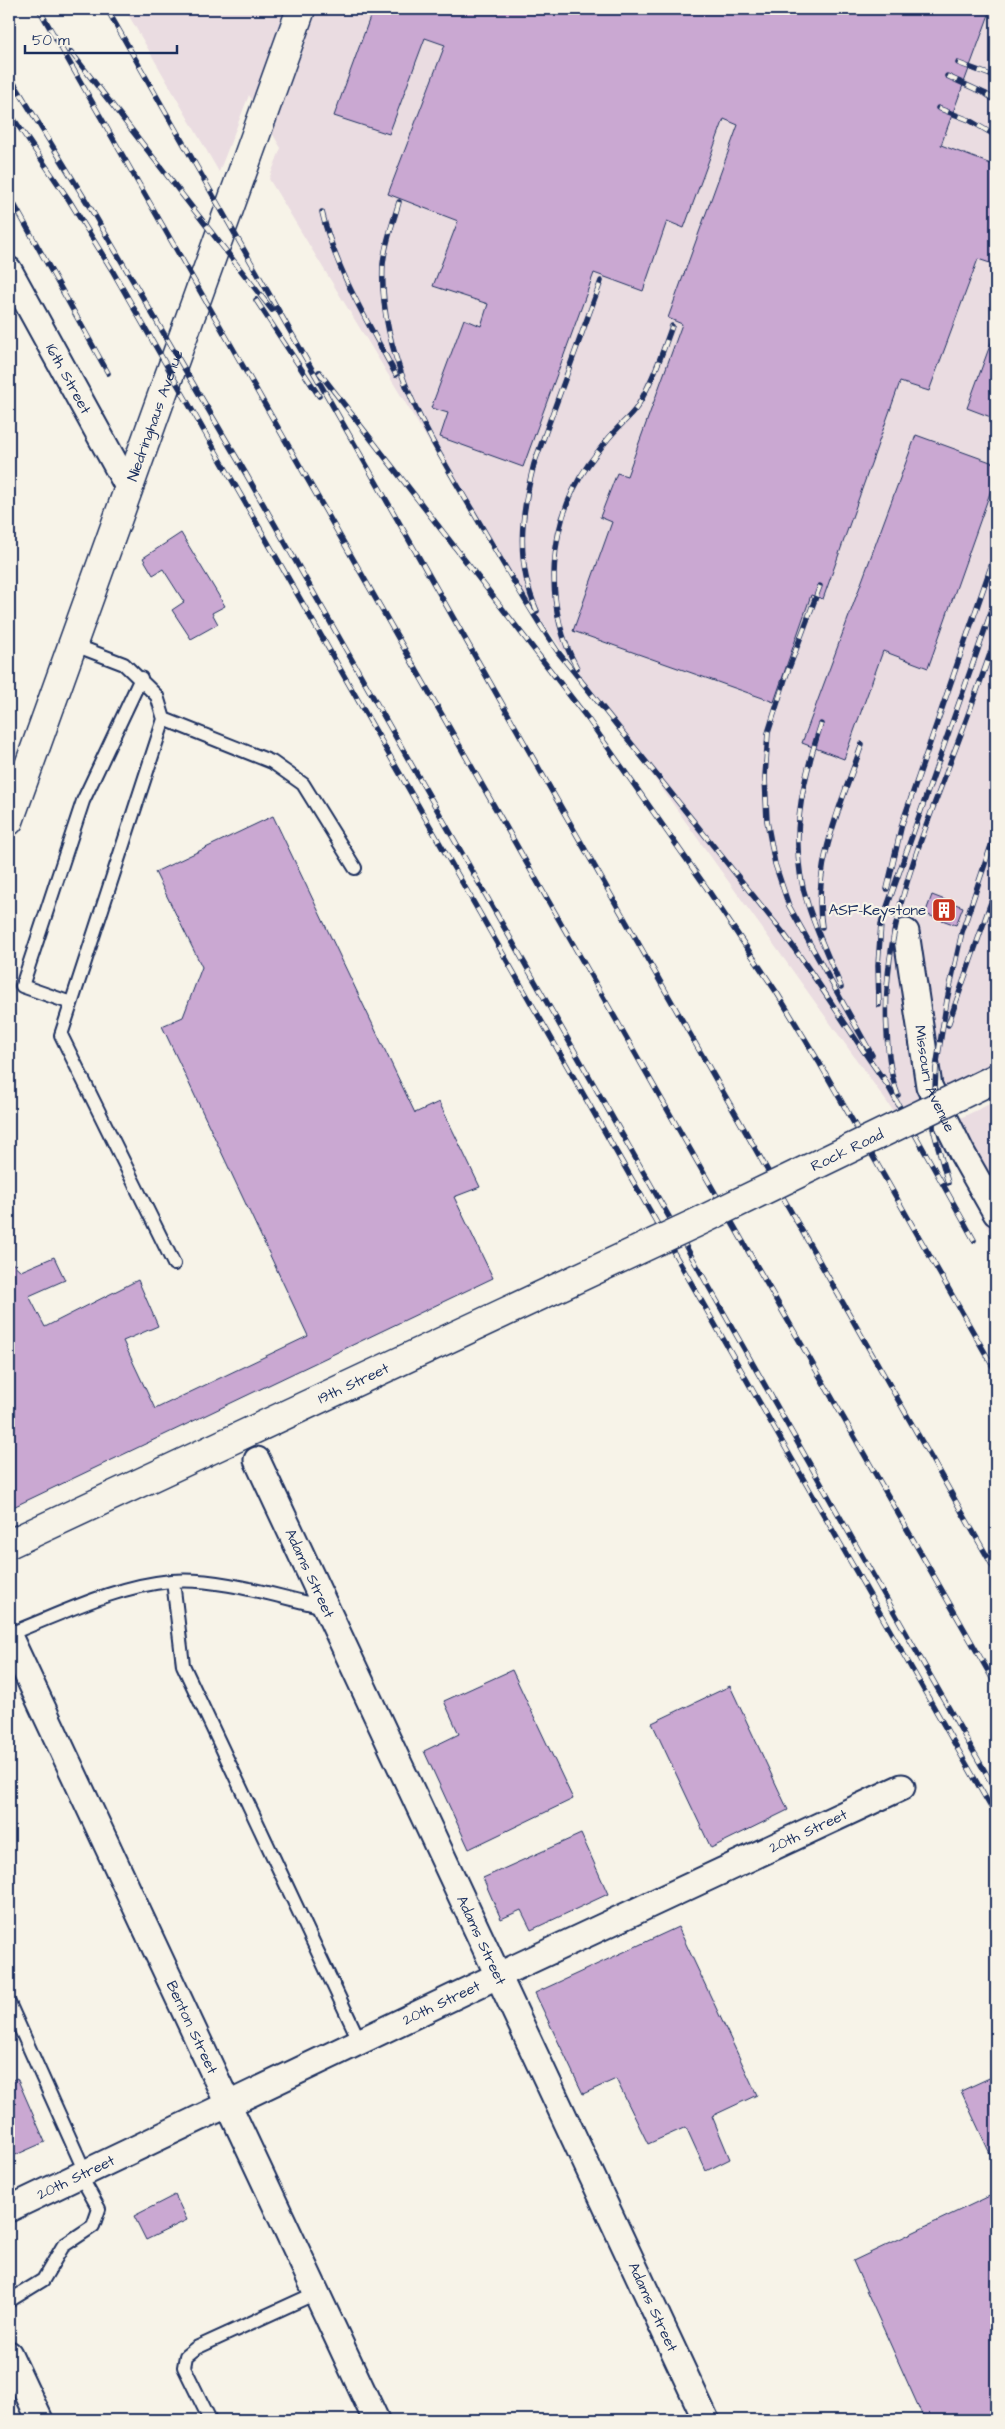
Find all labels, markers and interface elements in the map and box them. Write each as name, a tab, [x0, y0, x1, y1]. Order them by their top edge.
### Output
scale bar	[25, 22, 178, 54]
text: 50 m	[32, 30, 70, 51]
street label: 16th Street	[41, 340, 96, 418]
street label: Niedringhaus Avenue	[122, 347, 188, 484]
building icon: ASF-Keystone	[931, 897, 957, 923]
place label: ASF-Keystone	[829, 900, 926, 922]
street label: Missouri Avenue	[910, 1024, 960, 1135]
street label: Rock Road	[807, 1123, 887, 1177]
street label: 19th Street	[314, 1357, 392, 1409]
street label: Adams Street	[280, 1525, 340, 1621]
street label: 20th Street	[766, 1804, 850, 1858]
street label: Adams Street	[452, 1892, 511, 1988]
street label: 20th Street	[399, 1975, 484, 2030]
street label: Benton Street	[161, 1977, 223, 2077]
street label: 20th Street	[33, 2150, 118, 2205]
street label: Adams Street	[623, 2259, 683, 2355]

